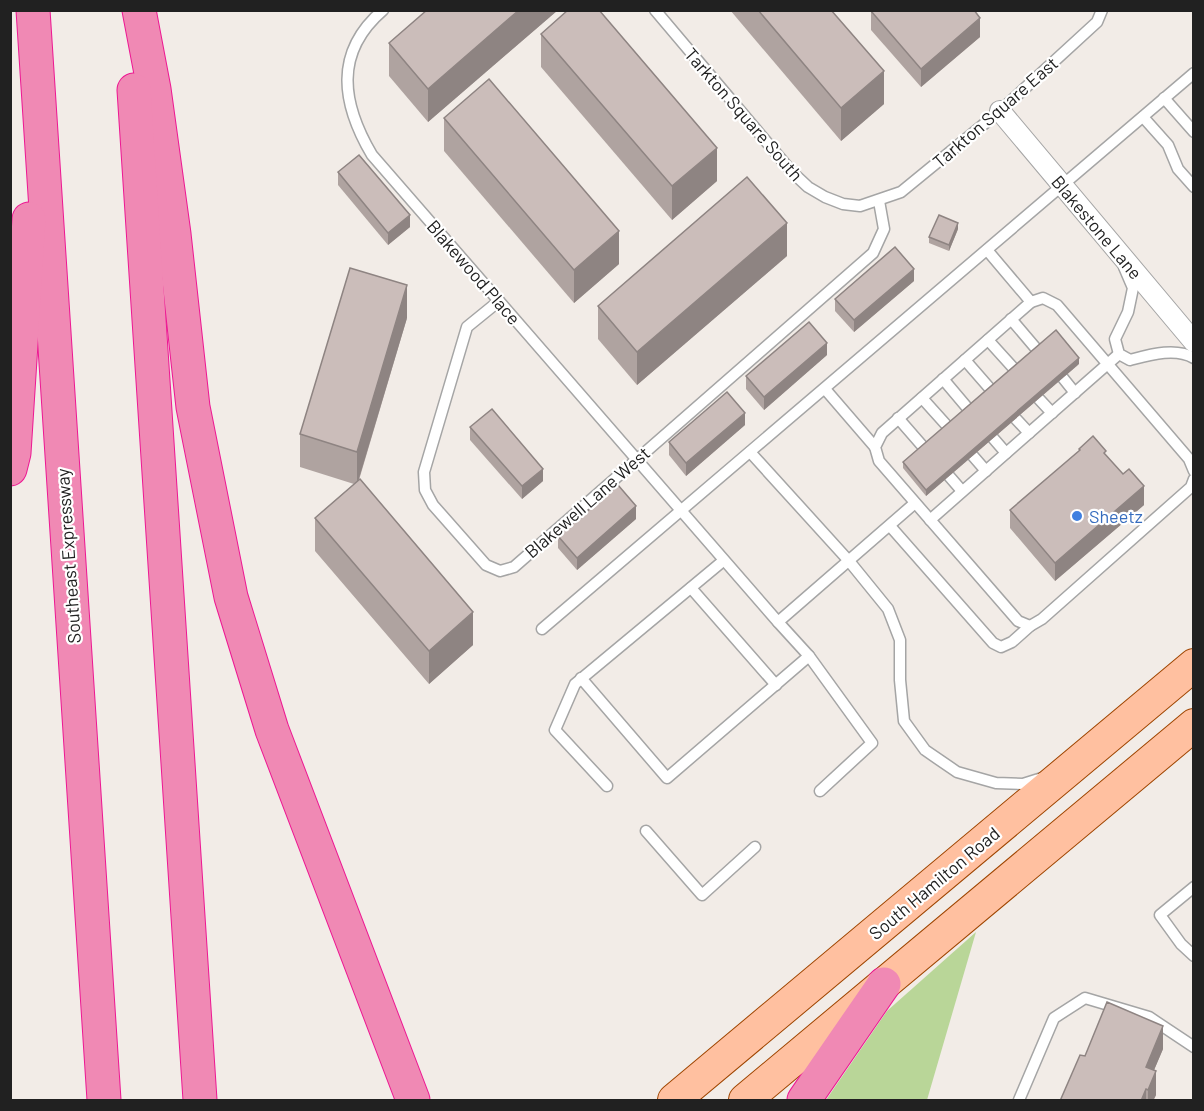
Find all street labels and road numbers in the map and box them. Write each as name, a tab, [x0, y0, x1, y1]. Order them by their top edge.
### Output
street label: Tarkton Square South	[680, 43, 808, 185]
street label: Tarkton Square East	[928, 52, 1062, 172]
street label: Blakestone Lane	[1047, 171, 1147, 283]
street label: Blakewood Place	[423, 215, 525, 329]
street label: Blakewell Lane West	[520, 442, 654, 562]
street label: Southeast Expressway	[51, 468, 85, 644]
street label: South Hamilton Road	[864, 822, 1004, 944]

